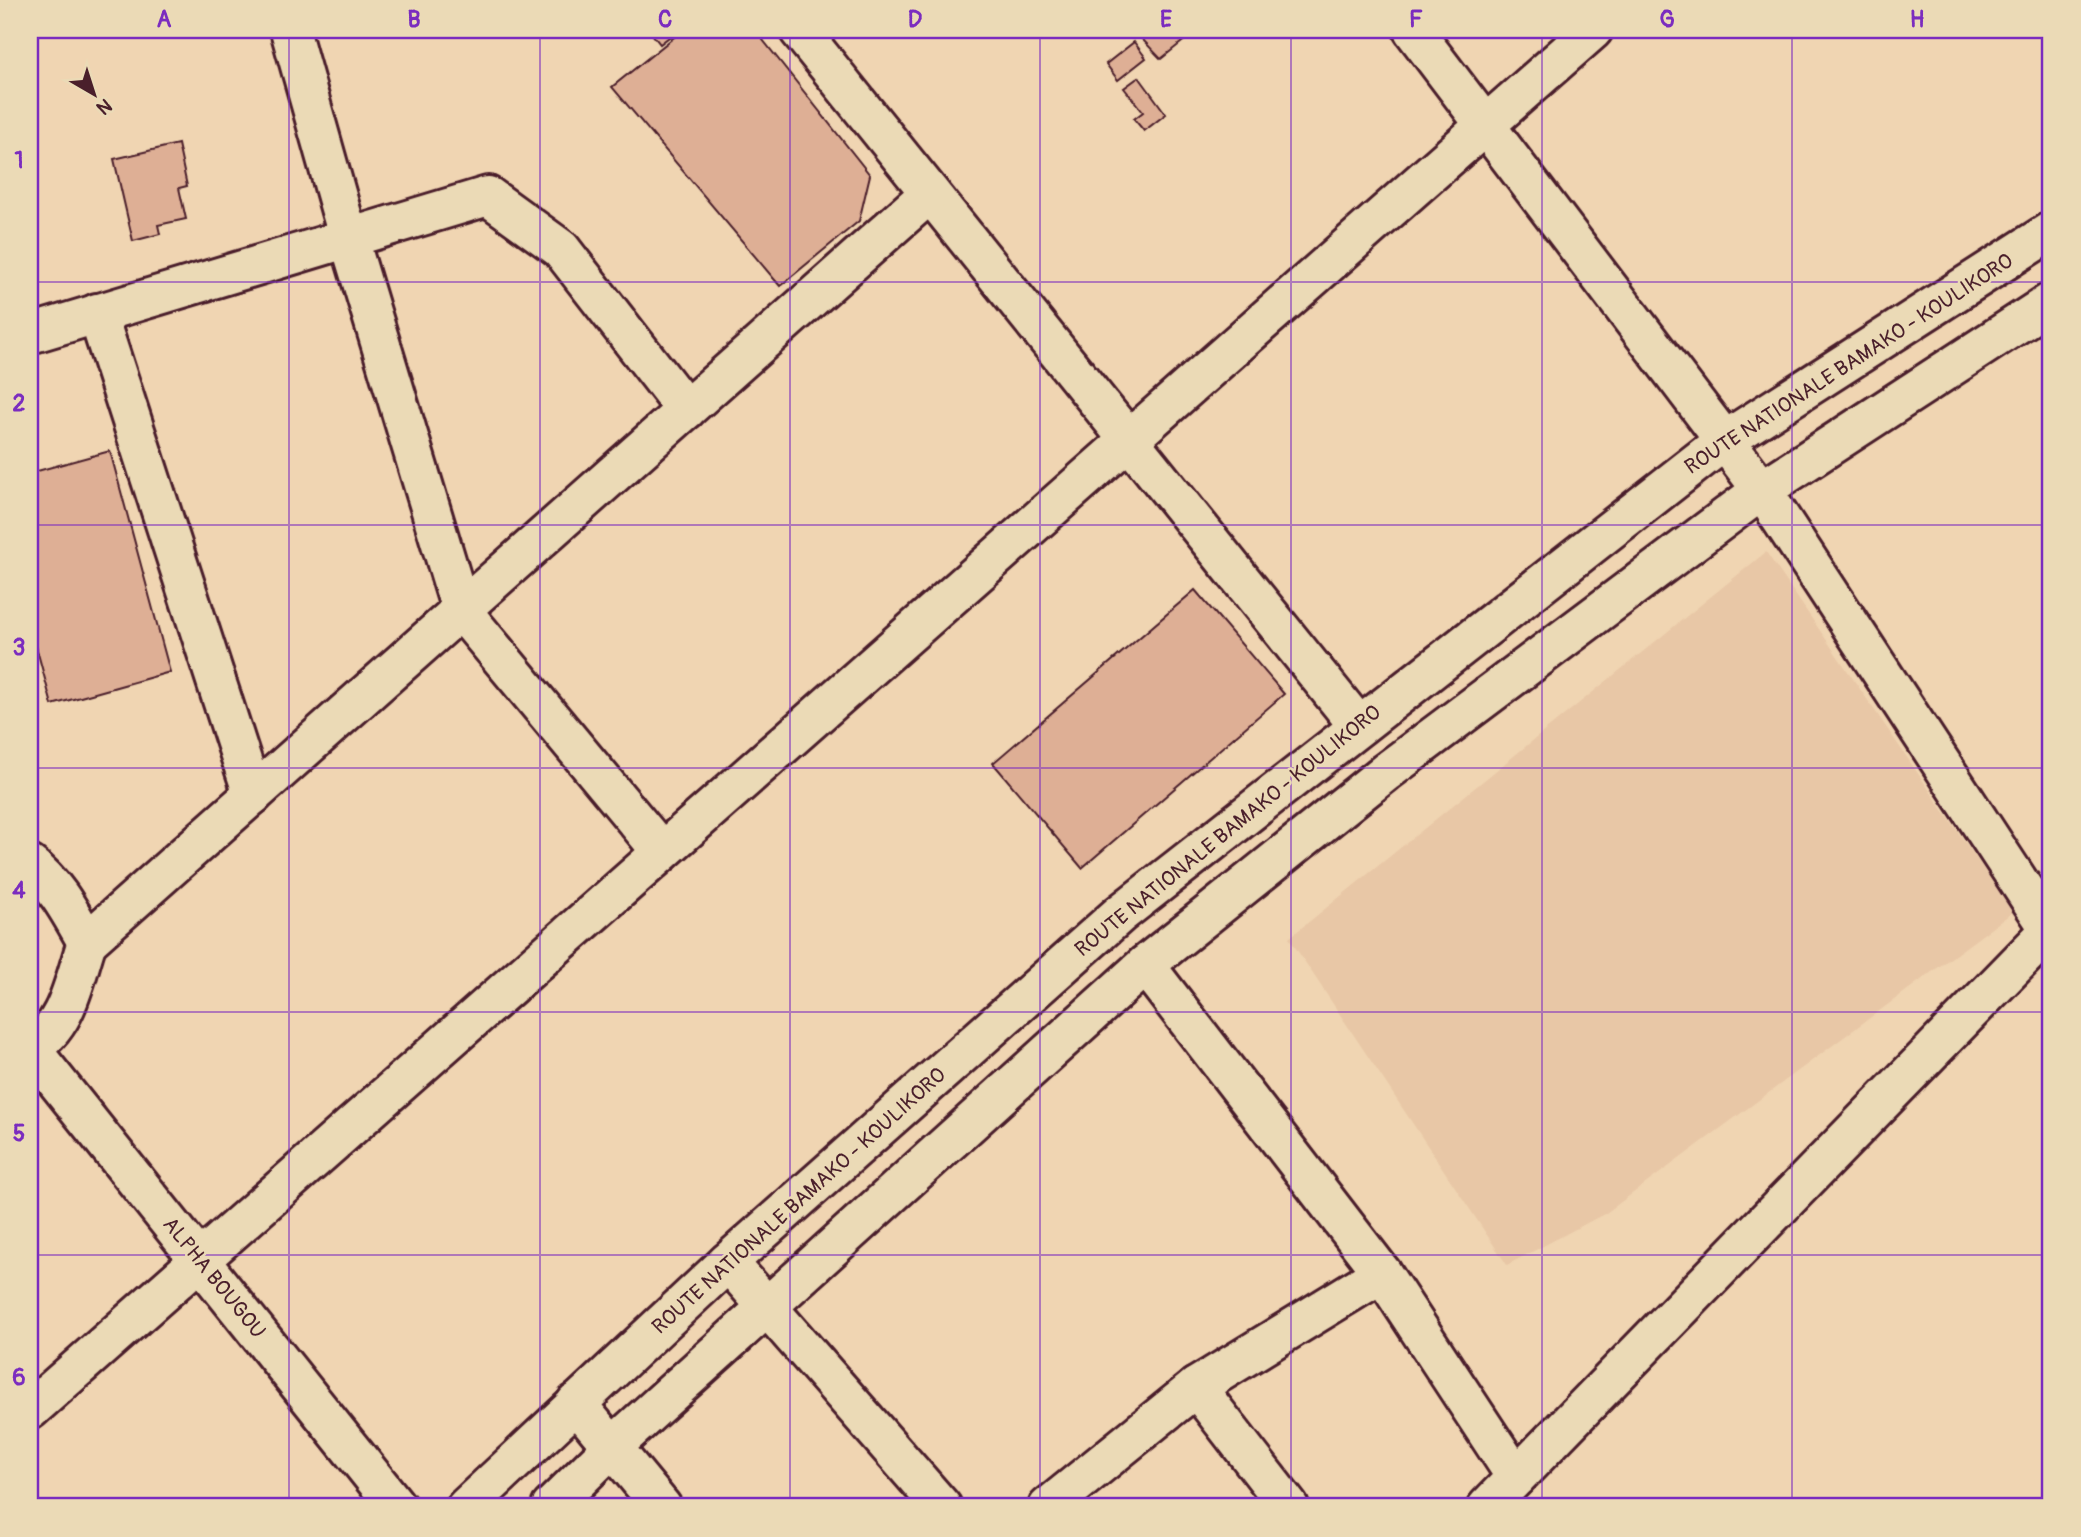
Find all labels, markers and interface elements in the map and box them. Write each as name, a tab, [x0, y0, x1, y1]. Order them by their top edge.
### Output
text: A	[157, 5, 172, 34]
text: B	[407, 5, 421, 34]
text: C	[658, 5, 672, 34]
text: D	[908, 5, 922, 34]
text: E	[1160, 5, 1172, 34]
text: F	[1409, 5, 1423, 34]
text: G	[1659, 5, 1675, 34]
text: H	[1910, 5, 1924, 34]
north arrow	[60, 60, 130, 130]
text: N	[91, 93, 117, 120]
text: 1	[15, 146, 24, 175]
street label: ROUTE NATIONALE BAMAKO - KOULIKORO	[1680, 248, 2018, 480]
text: 2	[13, 389, 26, 418]
text: 3	[13, 633, 25, 662]
street label: ROUTE NATIONALE BAMAKO - KOULIKORO	[1069, 699, 1387, 963]
text: 4	[12, 876, 26, 905]
street label: ROUTE NATIONALE BAMAKO - KOULIKORO	[646, 1062, 952, 1340]
text: 5	[13, 1119, 25, 1148]
street label: ALPHA BOUGOU	[157, 1212, 271, 1344]
text: 6	[12, 1363, 26, 1392]

